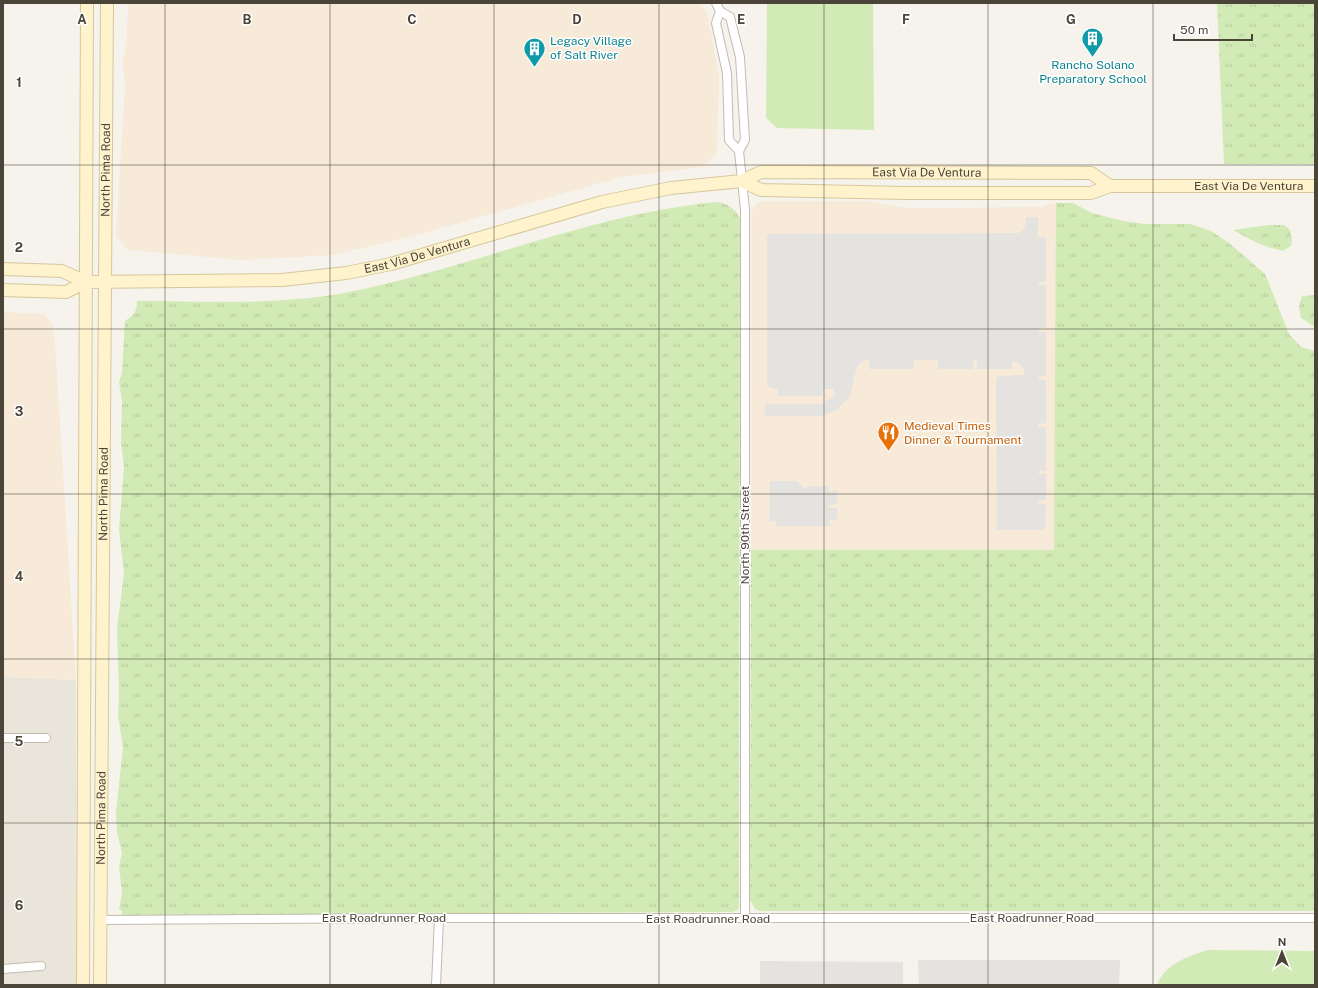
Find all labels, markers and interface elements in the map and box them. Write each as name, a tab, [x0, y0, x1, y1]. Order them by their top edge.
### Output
text: A	[77, 12, 87, 27]
text: B	[243, 12, 252, 27]
text: C	[407, 12, 417, 27]
text: D	[572, 12, 582, 27]
text: E	[737, 12, 745, 27]
text: F	[902, 12, 910, 27]
text: G	[1066, 12, 1076, 27]
scale bar	[1174, 16, 1252, 42]
text: 50 m	[1180, 23, 1208, 37]
building icon: Rancho Solano Preparatory School	[1080, 25, 1106, 58]
place label: Legacy Village of Salt River	[550, 34, 632, 62]
building icon: Legacy Village of Salt River	[522, 35, 548, 68]
place label: Rancho Solano Preparatory School	[1039, 58, 1147, 86]
text: 1	[16, 75, 22, 90]
street label: North Pima Road	[98, 123, 113, 217]
street label: East Via De Ventura	[872, 165, 981, 180]
street label: East Via De Ventura	[1194, 179, 1303, 193]
street label: East Via De Ventura	[363, 234, 472, 276]
text: 2	[15, 240, 23, 255]
text: 3	[15, 404, 24, 419]
place label: Medieval Times Dinner & Tournament	[904, 419, 1022, 447]
restaurant icon: Medieval Times Dinner & Tournament	[876, 420, 902, 453]
street label: North Pima Road	[96, 447, 111, 541]
street label: North 90th Street	[738, 485, 752, 585]
text: 4	[15, 569, 24, 584]
text: 5	[15, 734, 24, 749]
street label: North Pima Road	[94, 771, 109, 865]
text: 6	[15, 898, 24, 913]
street label: East Roadrunner Road	[322, 911, 446, 925]
street label: East Roadrunner Road	[970, 911, 1094, 925]
street label: East Roadrunner Road	[646, 912, 770, 926]
north arrow	[1262, 932, 1302, 972]
text: N	[1278, 936, 1286, 948]

